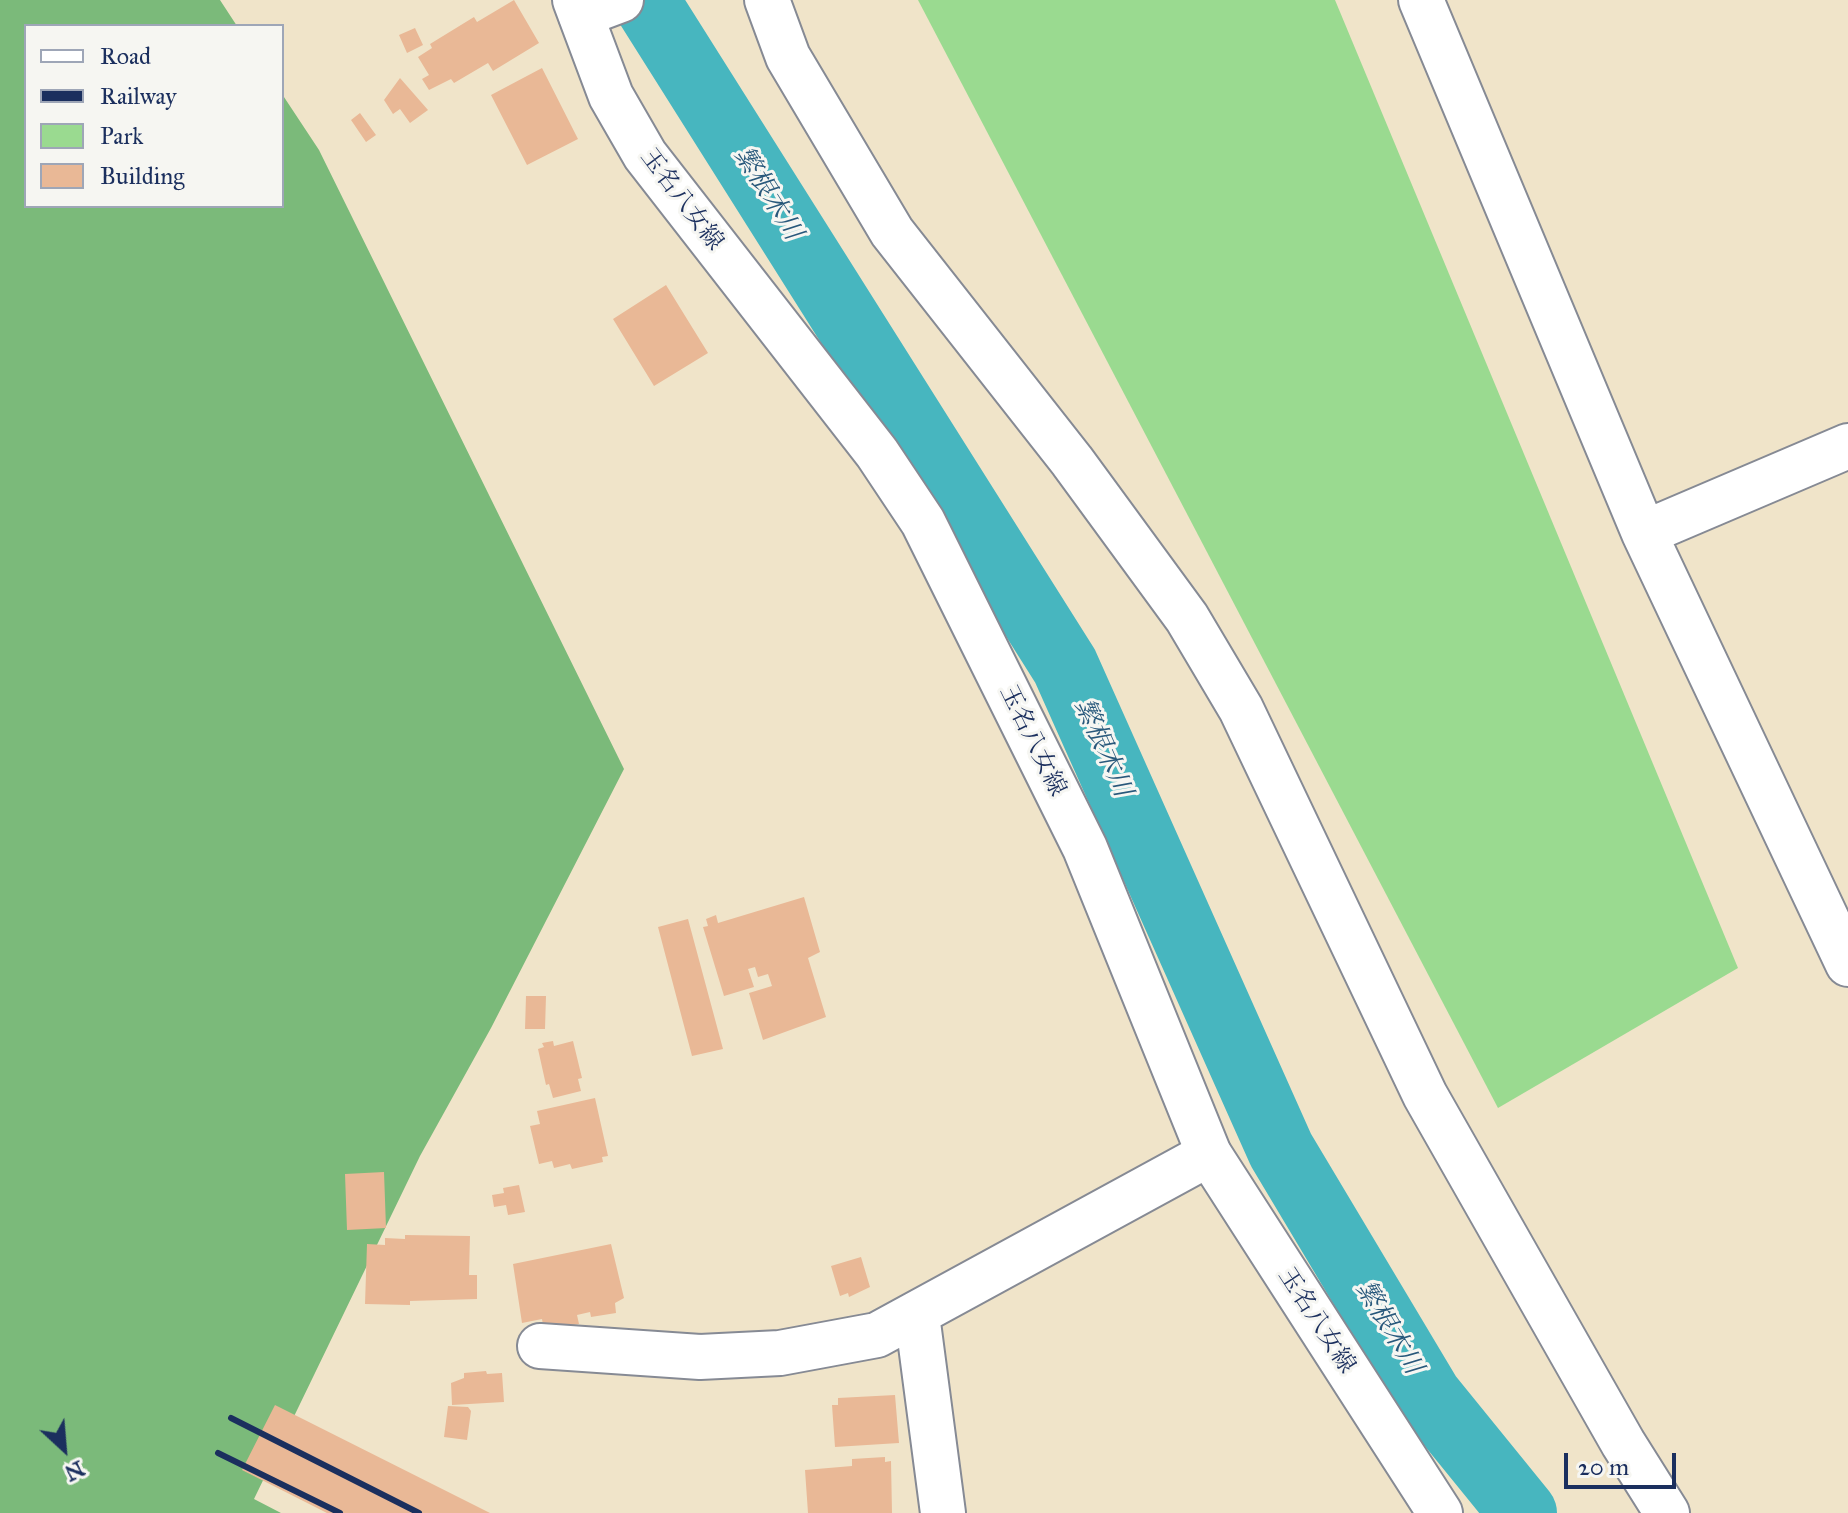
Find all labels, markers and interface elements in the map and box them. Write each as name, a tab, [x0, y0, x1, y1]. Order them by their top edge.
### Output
legend	[24, 24, 284, 208]
text: Road	[100, 41, 151, 71]
text: Railway	[100, 81, 177, 111]
text: Park	[100, 121, 143, 151]
water label: 繁根木川	[726, 142, 808, 246]
street label: 玉名八女線	[633, 143, 729, 257]
text: Building	[100, 161, 185, 191]
street label: 玉名八女線	[993, 681, 1071, 801]
water label: 繁根木川	[1067, 694, 1137, 802]
street label: 玉名八女線	[1271, 1263, 1361, 1379]
water label: 繁根木川	[1348, 1275, 1428, 1381]
north arrow	[24, 1409, 104, 1489]
scale bar	[1568, 1437, 1680, 1487]
text: 20 m	[1578, 1452, 1629, 1482]
text: N	[60, 1455, 89, 1487]

